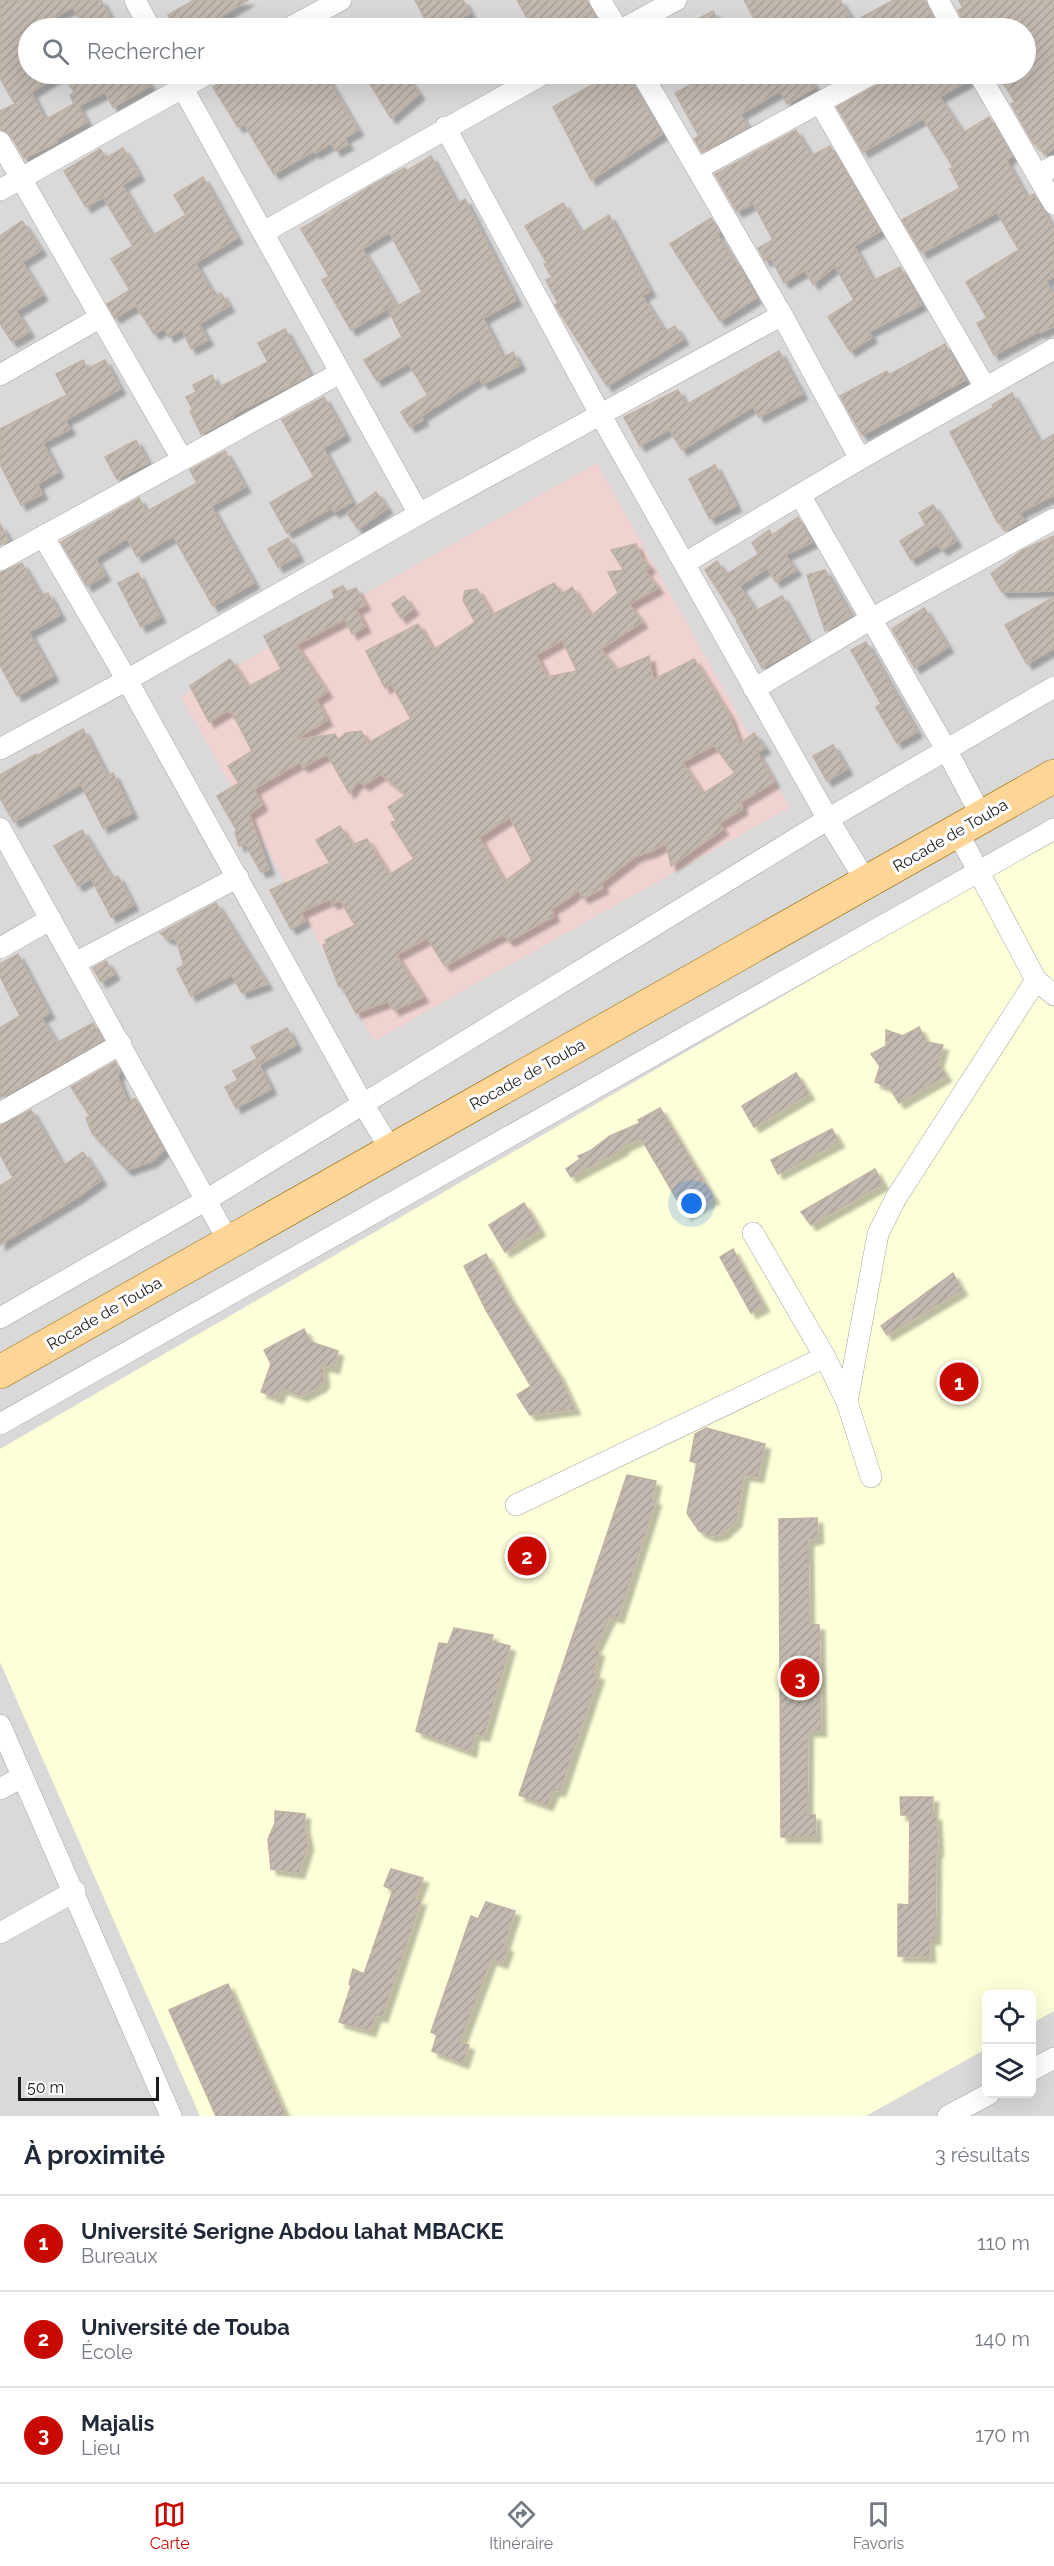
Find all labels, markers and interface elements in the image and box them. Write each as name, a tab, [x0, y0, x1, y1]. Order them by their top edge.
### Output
search box	[18, 18, 1036, 84]
icon: search	[39, 35, 72, 68]
text: Rechercher	[87, 38, 205, 64]
street label: Rocade de Touba	[890, 795, 1011, 876]
street label: Rocade de Touba	[466, 1035, 588, 1114]
your location	[677, 1189, 706, 1218]
street label: Rocade de Touba	[44, 1273, 165, 1354]
pin: 1	[940, 1360, 978, 1404]
pin: 2	[508, 1534, 546, 1578]
pin: 3	[780, 1656, 820, 1700]
map controls	[982, 1990, 1036, 2098]
button: locate	[982, 1990, 1036, 2044]
button: layers	[982, 2044, 1036, 2098]
scale bar	[18, 2074, 159, 2102]
text: 50 m	[27, 2078, 64, 2097]
text: À proximité	[24, 2140, 165, 2170]
text: 3 résultats	[935, 2143, 1030, 2167]
text: Université Serigne Abdou lahat MBACKE	[81, 2218, 504, 2244]
text: 1	[39, 2231, 48, 2255]
text: 110 m	[977, 2231, 1030, 2255]
text: Bureaux	[81, 2244, 158, 2268]
text: Université de Touba	[81, 2314, 290, 2340]
text: 2	[38, 2327, 49, 2351]
text: 140 m	[975, 2327, 1030, 2351]
text: École	[81, 2340, 133, 2364]
text: Majalis	[81, 2410, 154, 2436]
text: 3	[38, 2423, 49, 2447]
text: 170 m	[975, 2423, 1030, 2447]
text: Lieu	[81, 2436, 121, 2460]
tab: Carte	[150, 2498, 190, 2553]
tab: Itinéraire	[489, 2498, 553, 2553]
tab: Favoris	[853, 2498, 904, 2553]

